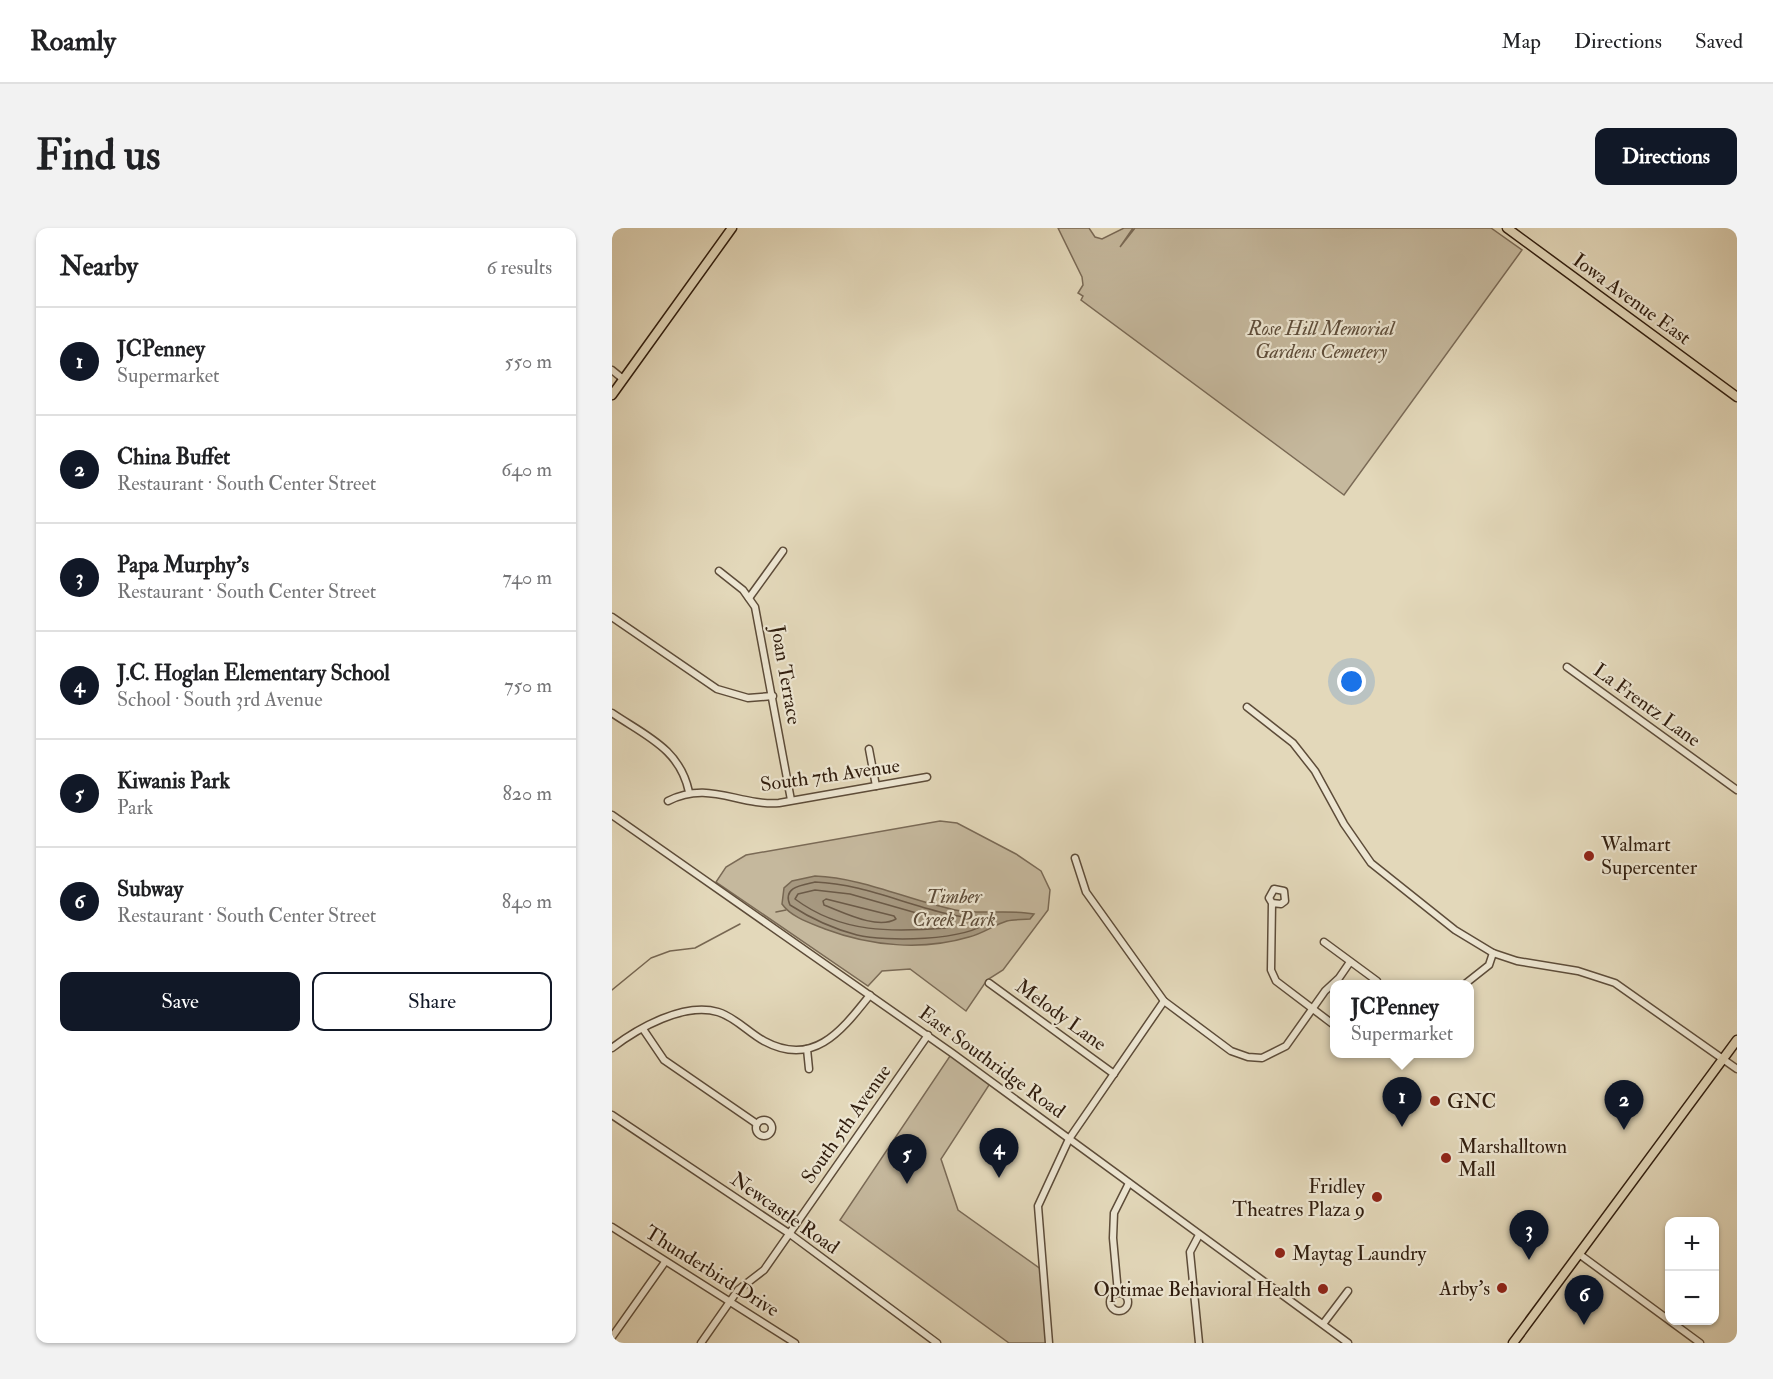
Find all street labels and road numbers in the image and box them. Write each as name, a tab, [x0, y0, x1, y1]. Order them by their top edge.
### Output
street label: Iowa Avenue East	[1568, 248, 1696, 351]
street label: Joan Terrace	[765, 622, 807, 727]
street label: La Frentz Lane	[1588, 658, 1706, 752]
street label: South 7th Avenue	[759, 753, 901, 797]
street label: Melody Lane	[1011, 974, 1111, 1056]
street label: East Southridge Road	[914, 1000, 1070, 1124]
street label: South 5th Avenue	[796, 1059, 896, 1189]
street label: Newcastle Road	[726, 1166, 844, 1260]
street label: Thunderbird Drive	[640, 1220, 784, 1322]

